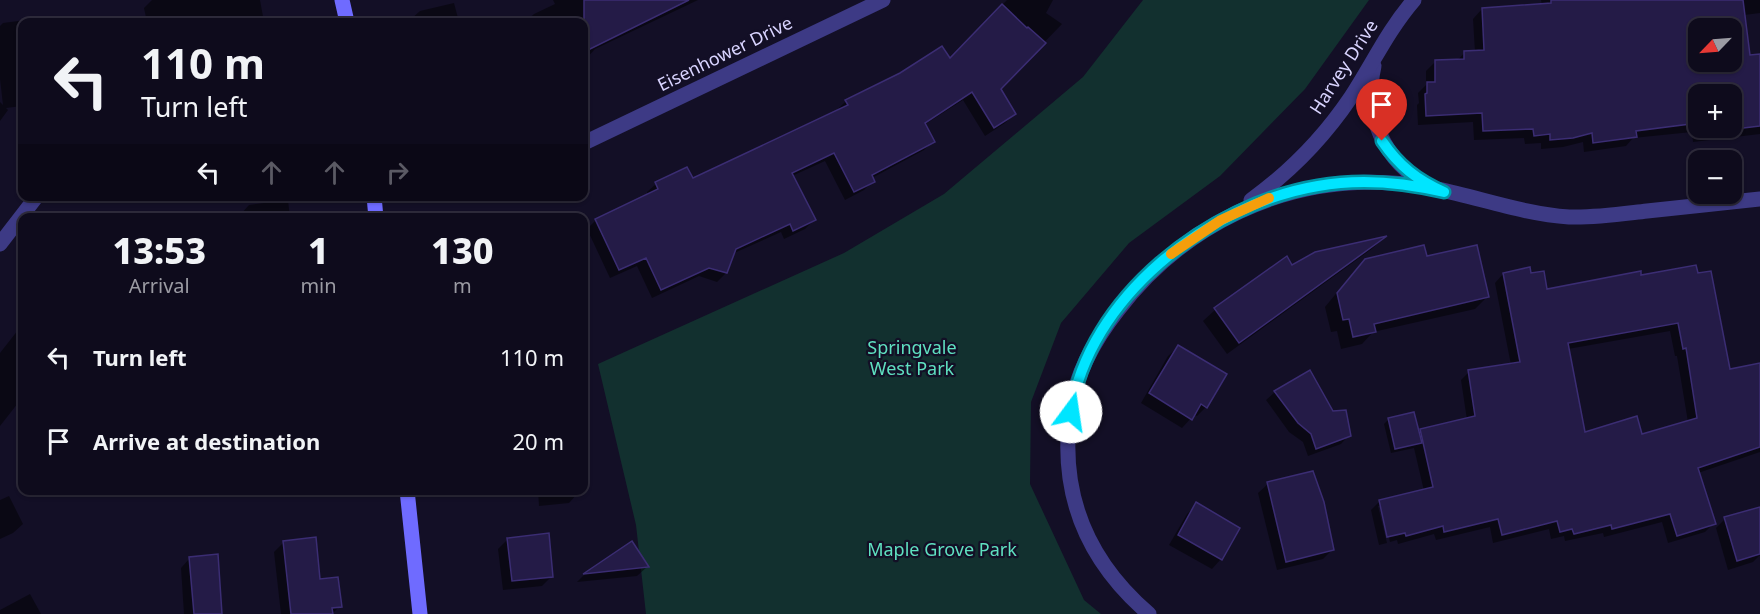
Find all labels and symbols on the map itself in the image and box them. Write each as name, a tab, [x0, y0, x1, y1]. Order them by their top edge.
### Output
street label: Eisenhower Drive	[653, 10, 796, 96]
street label: Harvey Drive	[1304, 15, 1383, 118]
north arrow	[1688, 18, 1742, 72]
pin	[1356, 79, 1407, 141]
park label: Springvale West Park	[867, 335, 957, 380]
position arrow	[1039, 380, 1103, 444]
park label: Maple Grove Park	[867, 537, 1017, 561]

